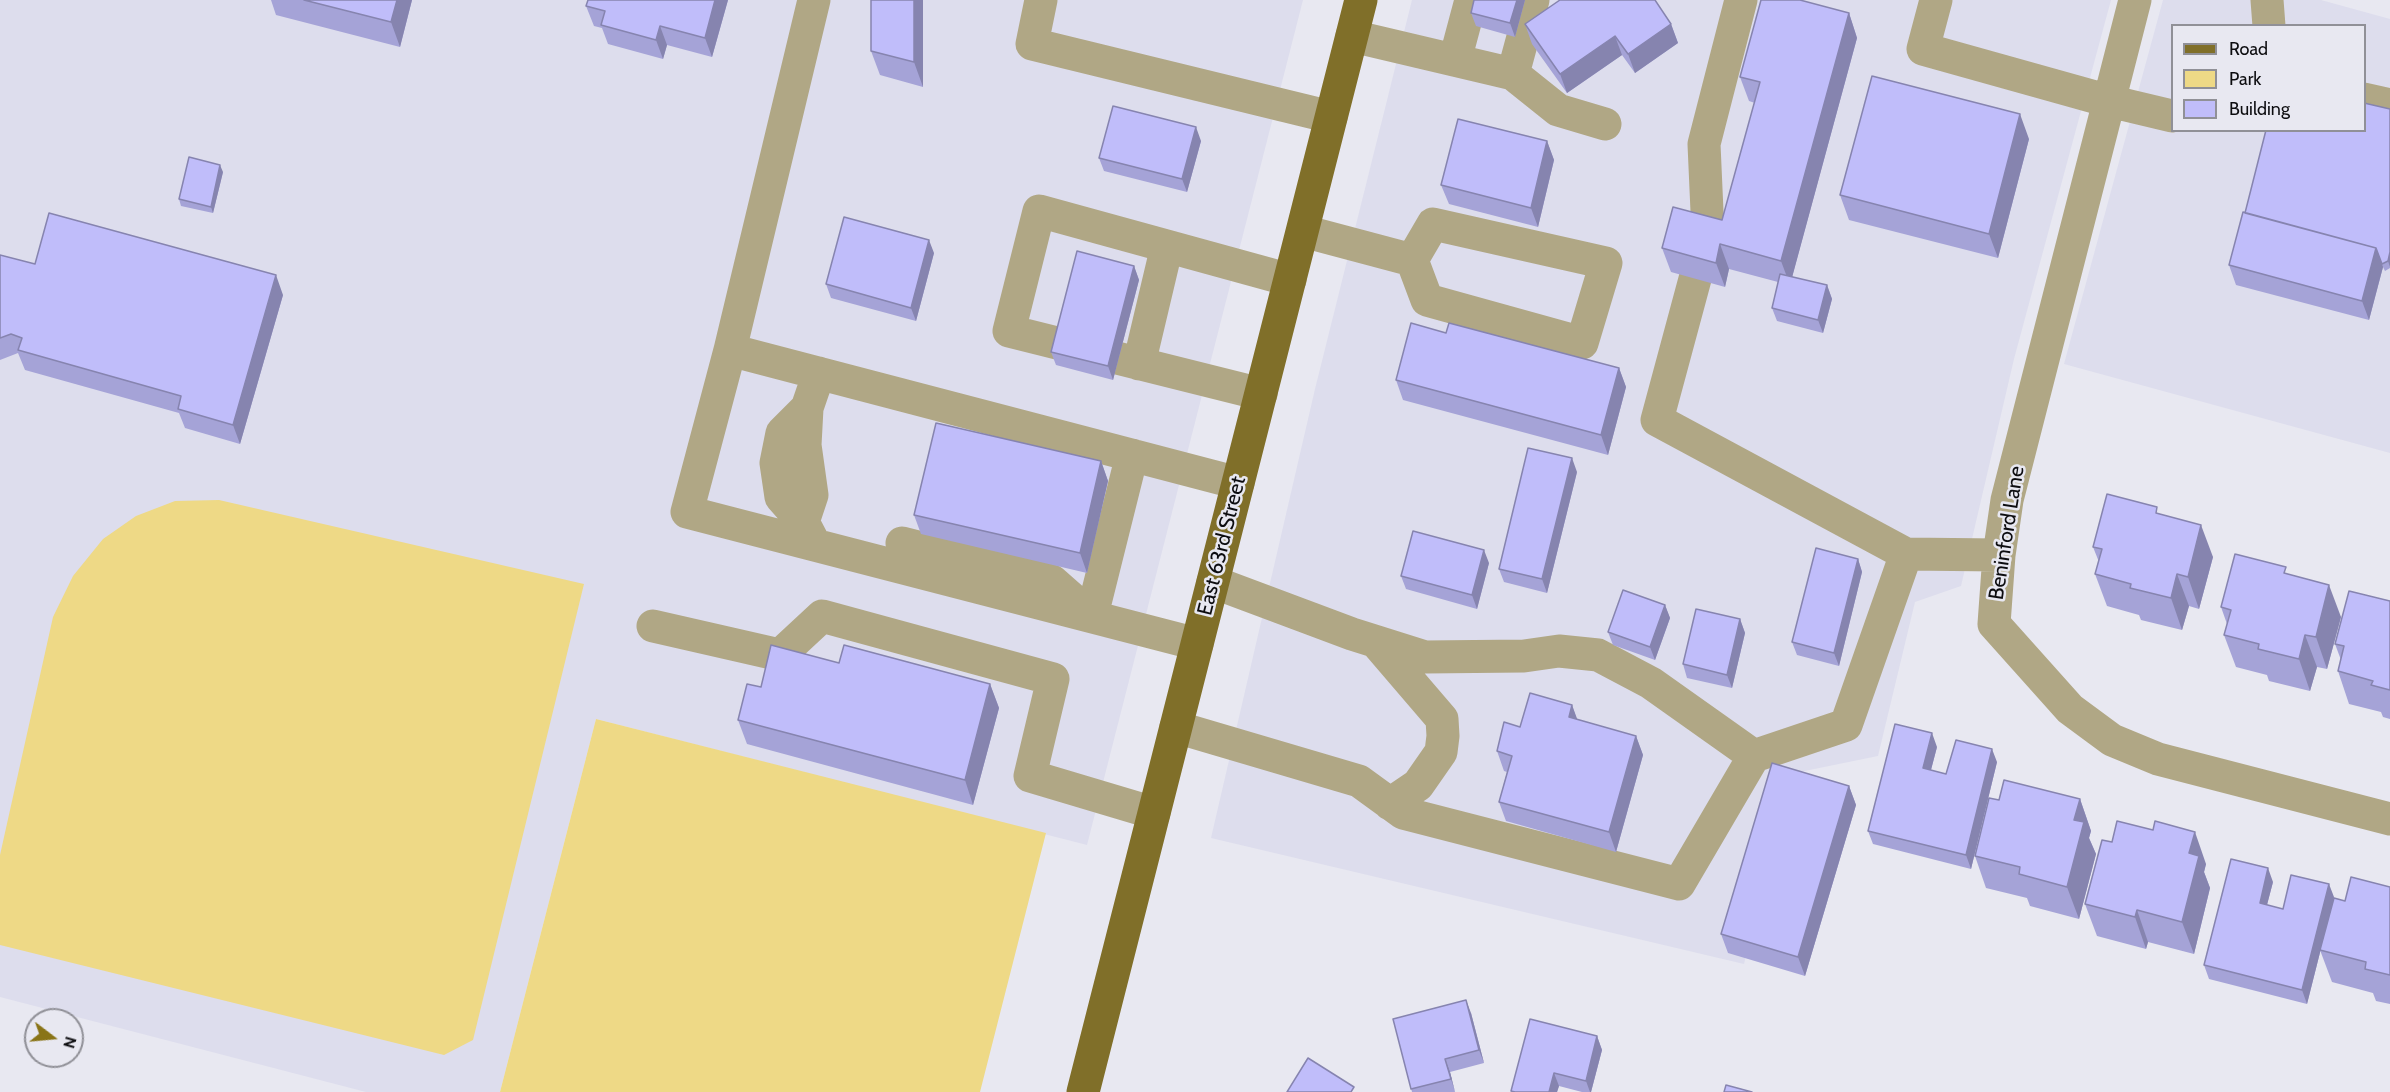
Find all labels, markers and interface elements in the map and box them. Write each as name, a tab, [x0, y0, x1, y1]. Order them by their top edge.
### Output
legend	[2171, 24, 2366, 132]
text: Road	[2229, 38, 2268, 60]
text: Park	[2229, 68, 2261, 90]
text: Building	[2229, 98, 2290, 120]
street label: Beninford Lane	[1984, 464, 2030, 602]
street label: East 63rd Street	[1193, 474, 1251, 618]
north arrow	[24, 1008, 84, 1068]
text: N	[59, 1034, 81, 1051]

